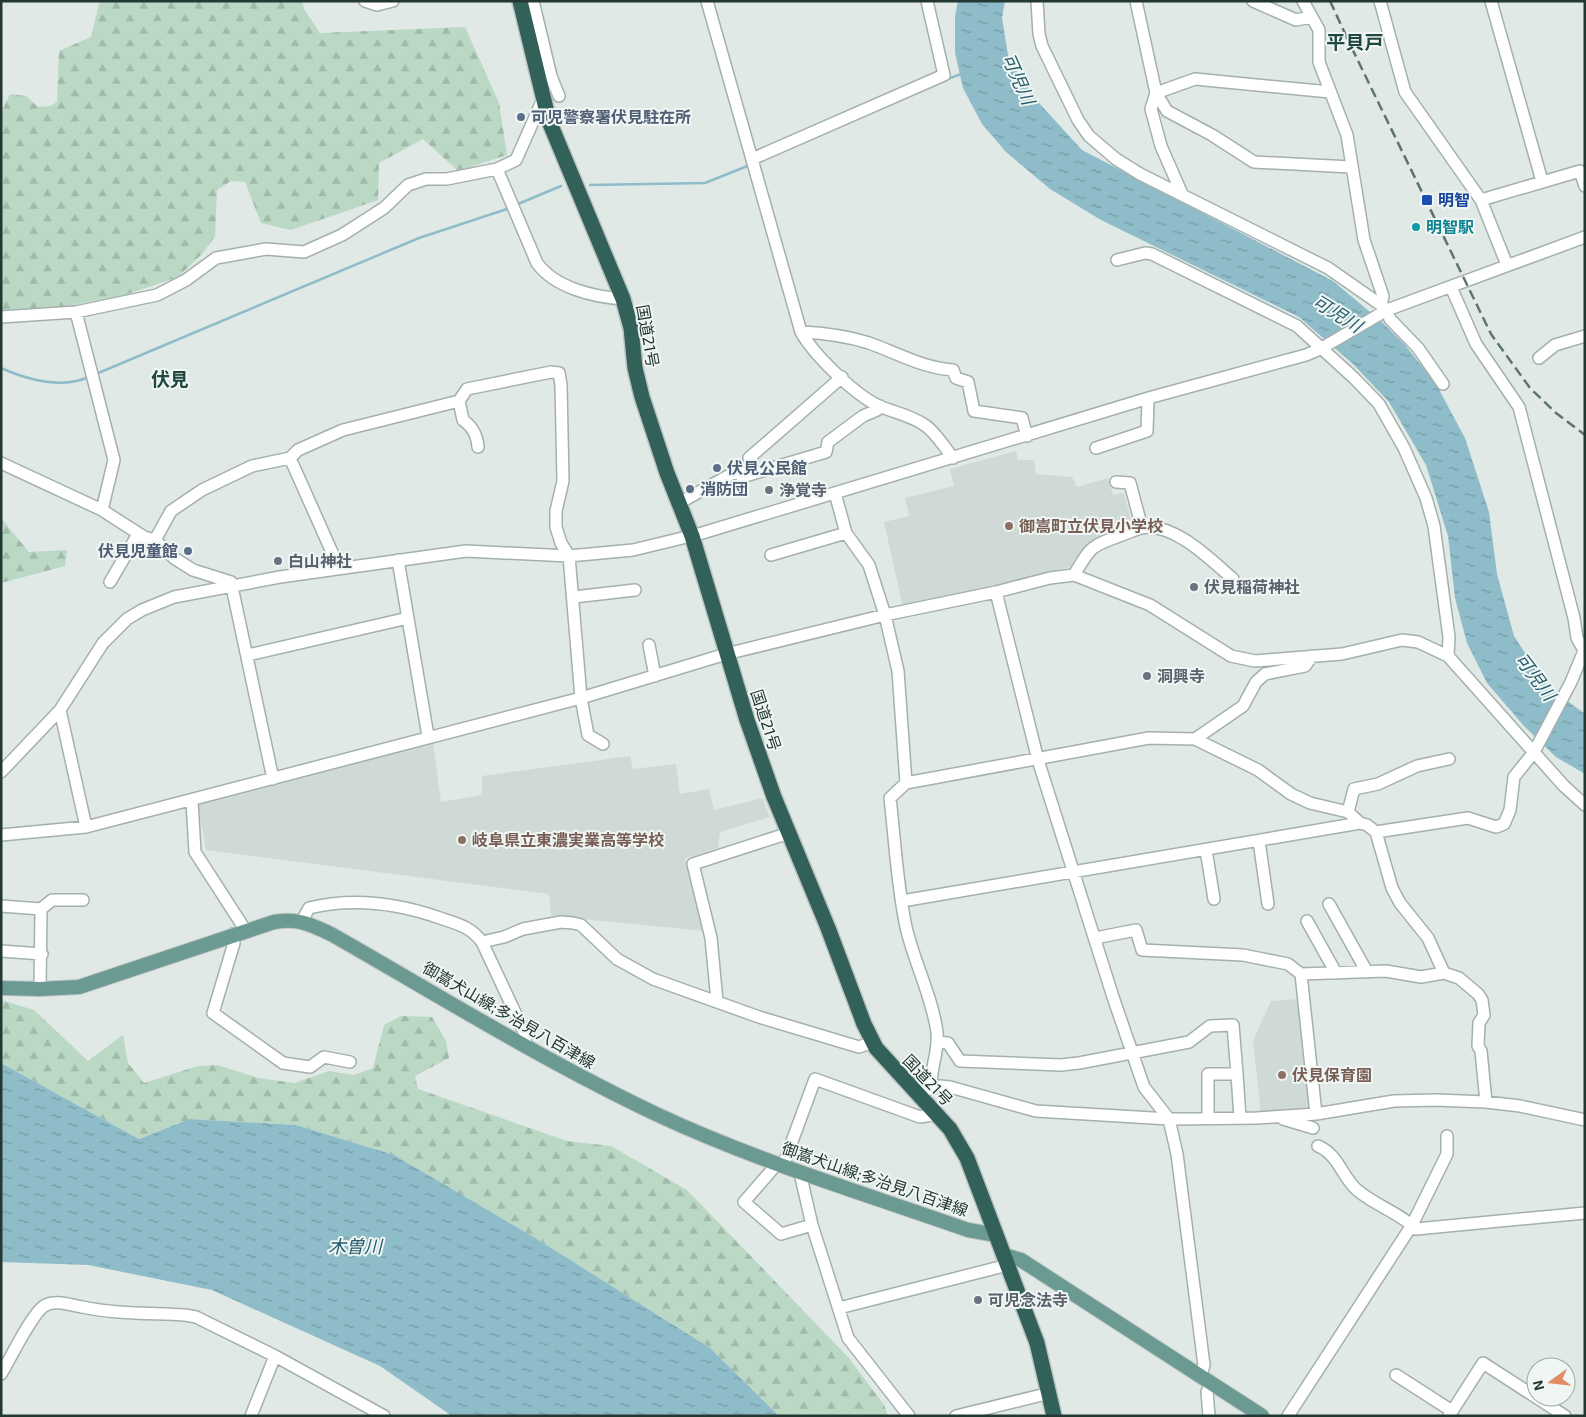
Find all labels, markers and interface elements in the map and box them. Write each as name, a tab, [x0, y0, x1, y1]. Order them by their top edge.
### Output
district label: 平貝戸	[1326, 30, 1384, 53]
water label: 可児川	[998, 49, 1041, 110]
place label: 可児警察署伏見駐在所	[531, 107, 691, 126]
marker: 可児警察署伏見駐在所	[515, 111, 527, 123]
place label: 明智	[1438, 190, 1470, 209]
marker: 明智	[1420, 193, 1434, 207]
place label: 明智駅	[1426, 217, 1474, 236]
marker: 明智駅	[1410, 221, 1422, 233]
water label: 可児川	[1309, 290, 1368, 338]
street label: 国道21号	[634, 303, 663, 369]
district label: 伏見	[151, 367, 189, 390]
place label: 伏見公民館	[727, 458, 807, 477]
marker: 伏見公民館	[711, 462, 723, 474]
place label: 消防団	[700, 479, 748, 498]
place label: 浄覚寺	[779, 480, 827, 499]
marker: 消防団	[684, 483, 696, 495]
marker: 浄覚寺	[763, 484, 775, 496]
place label: 御嵩町立伏見小学校	[1019, 516, 1163, 535]
marker: 御嵩町立伏見小学校	[1003, 520, 1015, 532]
place label: 伏見児童館	[98, 541, 178, 560]
marker: 伏見児童館	[182, 545, 194, 557]
place label: 白山神社	[288, 551, 352, 570]
marker: 白山神社	[272, 555, 284, 567]
place label: 伏見稲荷神社	[1204, 577, 1300, 596]
marker: 伏見稲荷神社	[1188, 581, 1200, 593]
water label: 可児川	[1511, 648, 1562, 706]
place label: 洞興寺	[1157, 666, 1205, 685]
marker: 洞興寺	[1141, 670, 1153, 682]
street label: 国道21号	[748, 687, 785, 753]
place label: 岐阜県立東濃実業高等学校	[472, 830, 664, 849]
marker: 岐阜県立東濃実業高等学校	[456, 834, 468, 846]
street label: 御嵩犬山線;多治見八百津線	[420, 957, 599, 1072]
street label: 国道21号	[900, 1050, 957, 1109]
place label: 伏見保育園	[1292, 1065, 1372, 1084]
marker: 伏見保育園	[1276, 1069, 1288, 1081]
street label: 御嵩犬山線;多治見八百津線	[780, 1138, 971, 1219]
water label: 木曽川	[328, 1235, 384, 1257]
place label: 可児念法寺	[988, 1290, 1068, 1309]
marker: 可児念法寺	[972, 1294, 984, 1306]
north arrow	[1526, 1357, 1576, 1407]
text: N	[1528, 1378, 1547, 1393]

